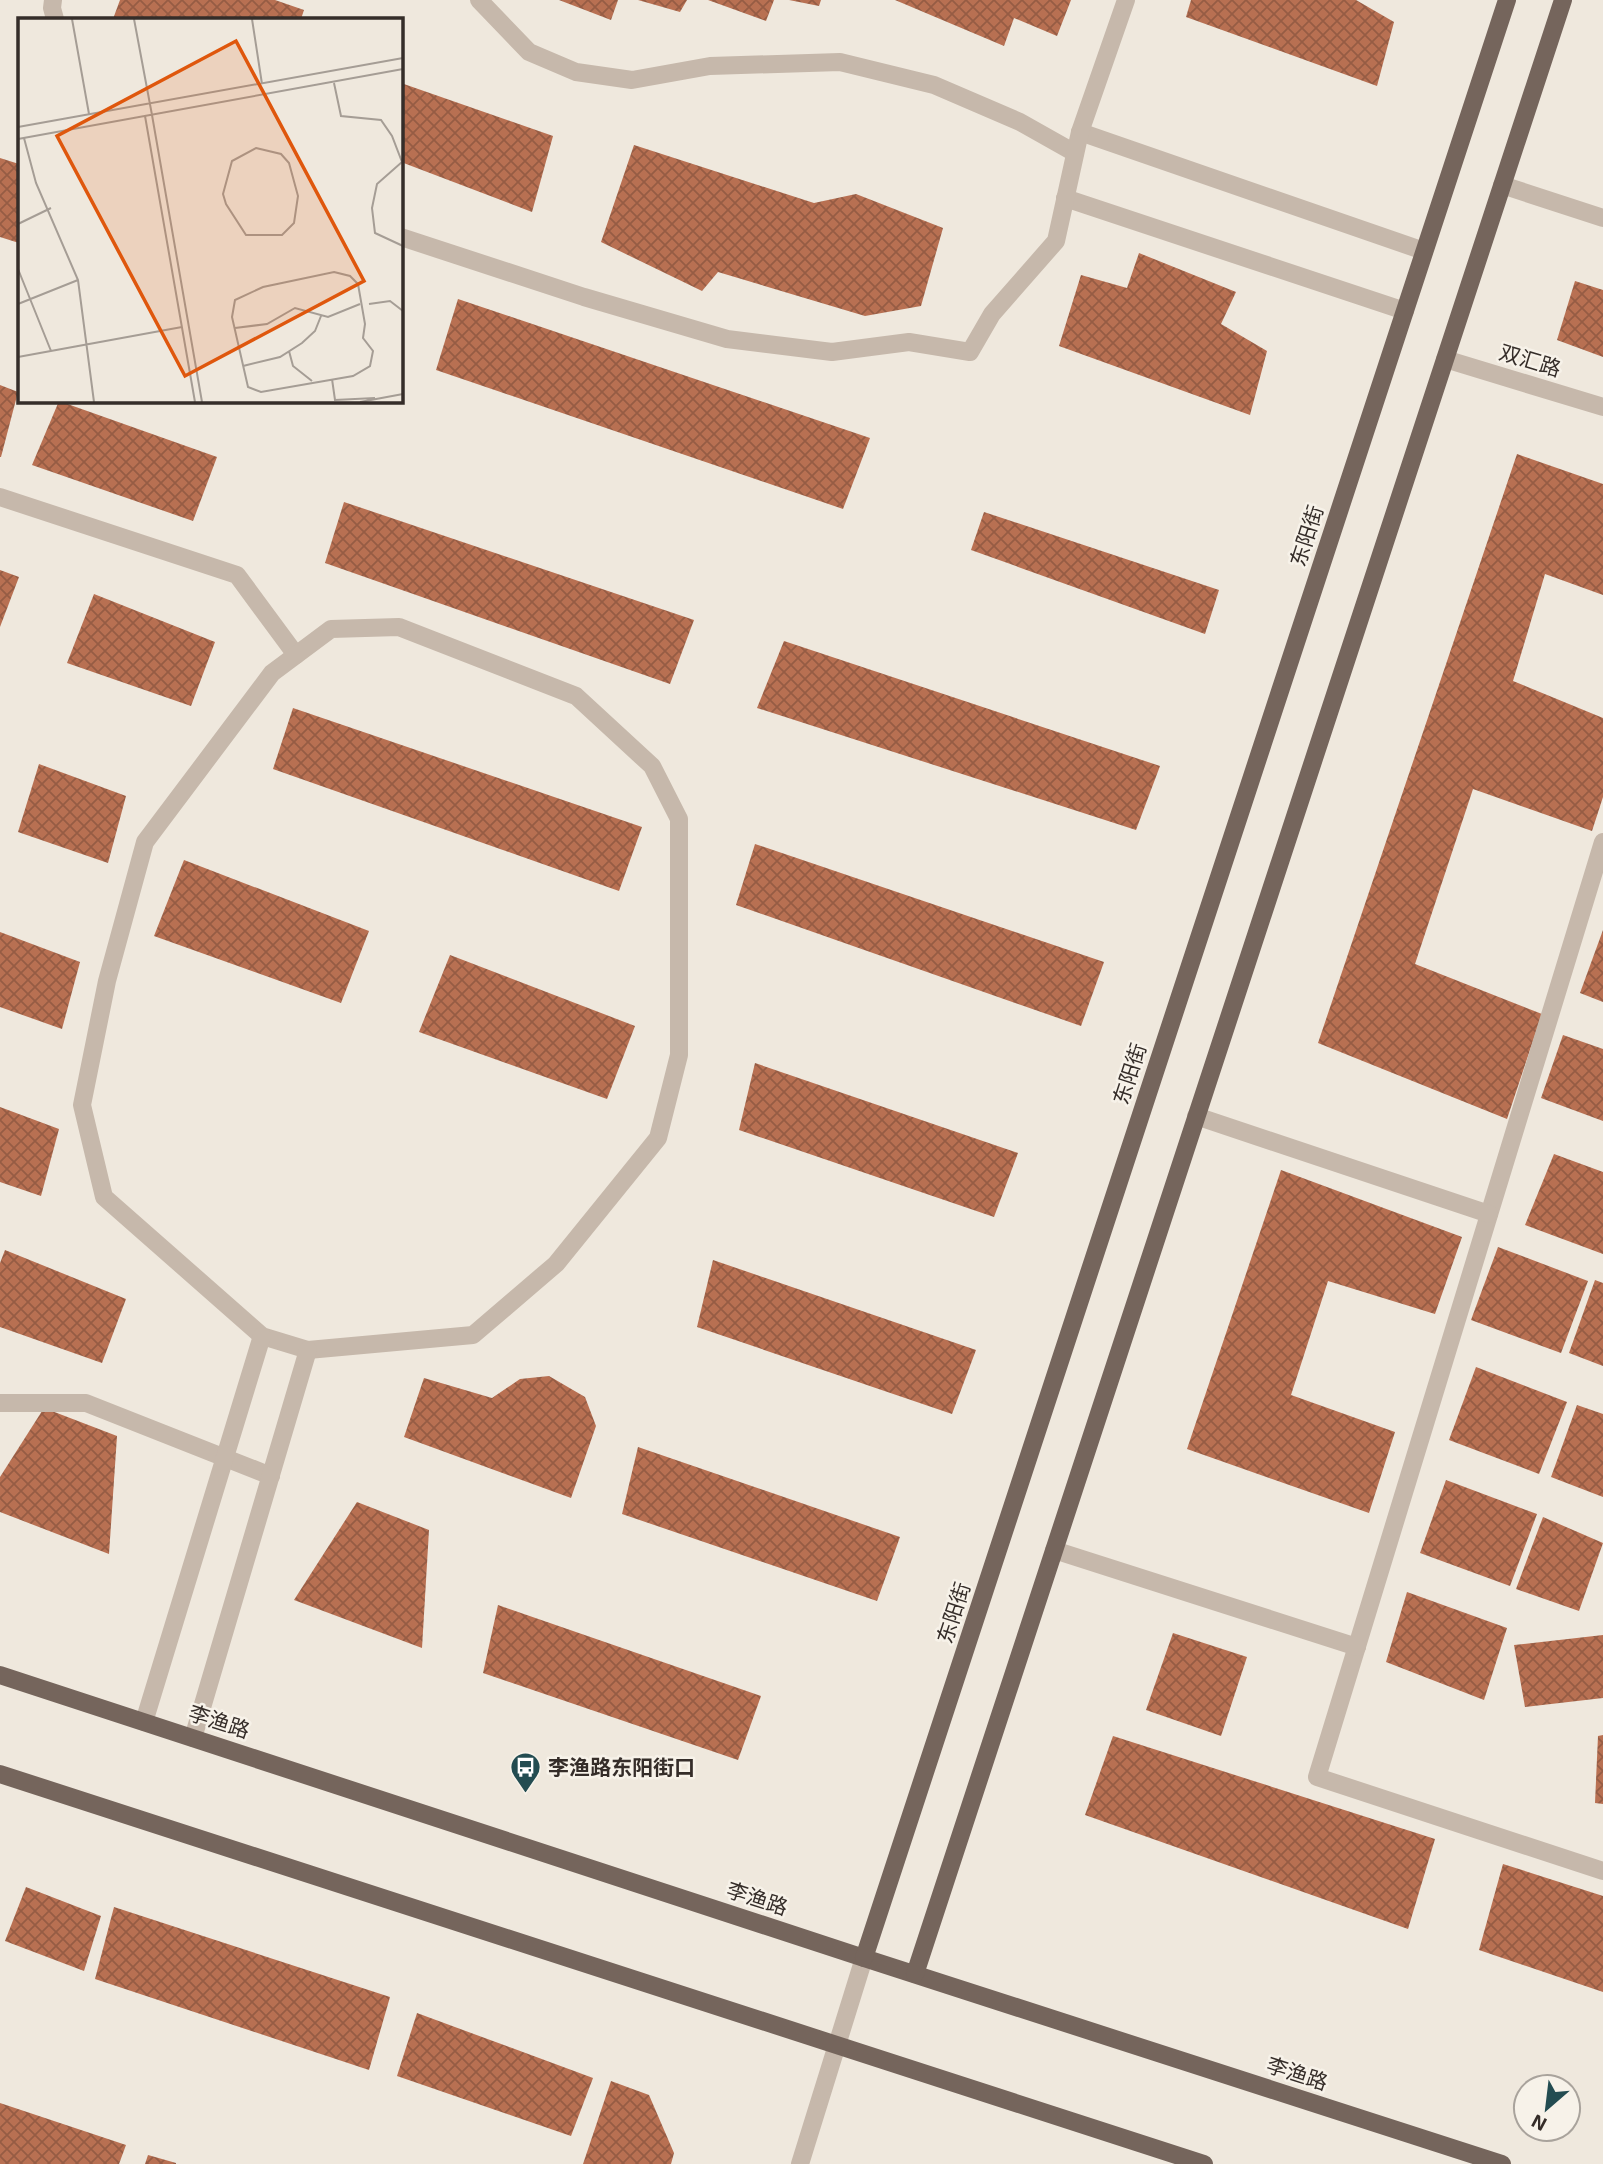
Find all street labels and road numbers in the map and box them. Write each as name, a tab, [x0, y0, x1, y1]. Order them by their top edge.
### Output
street label: 双汇路	[1497, 338, 1564, 381]
street label: 东阳街	[1284, 502, 1327, 569]
street label: 东阳街	[1107, 1040, 1150, 1107]
street label: 东阳街	[931, 1579, 974, 1646]
street label: 李渔路	[186, 1699, 253, 1742]
street label: 李渔路	[724, 1876, 791, 1919]
street label: 李渔路	[1264, 2051, 1331, 2094]

